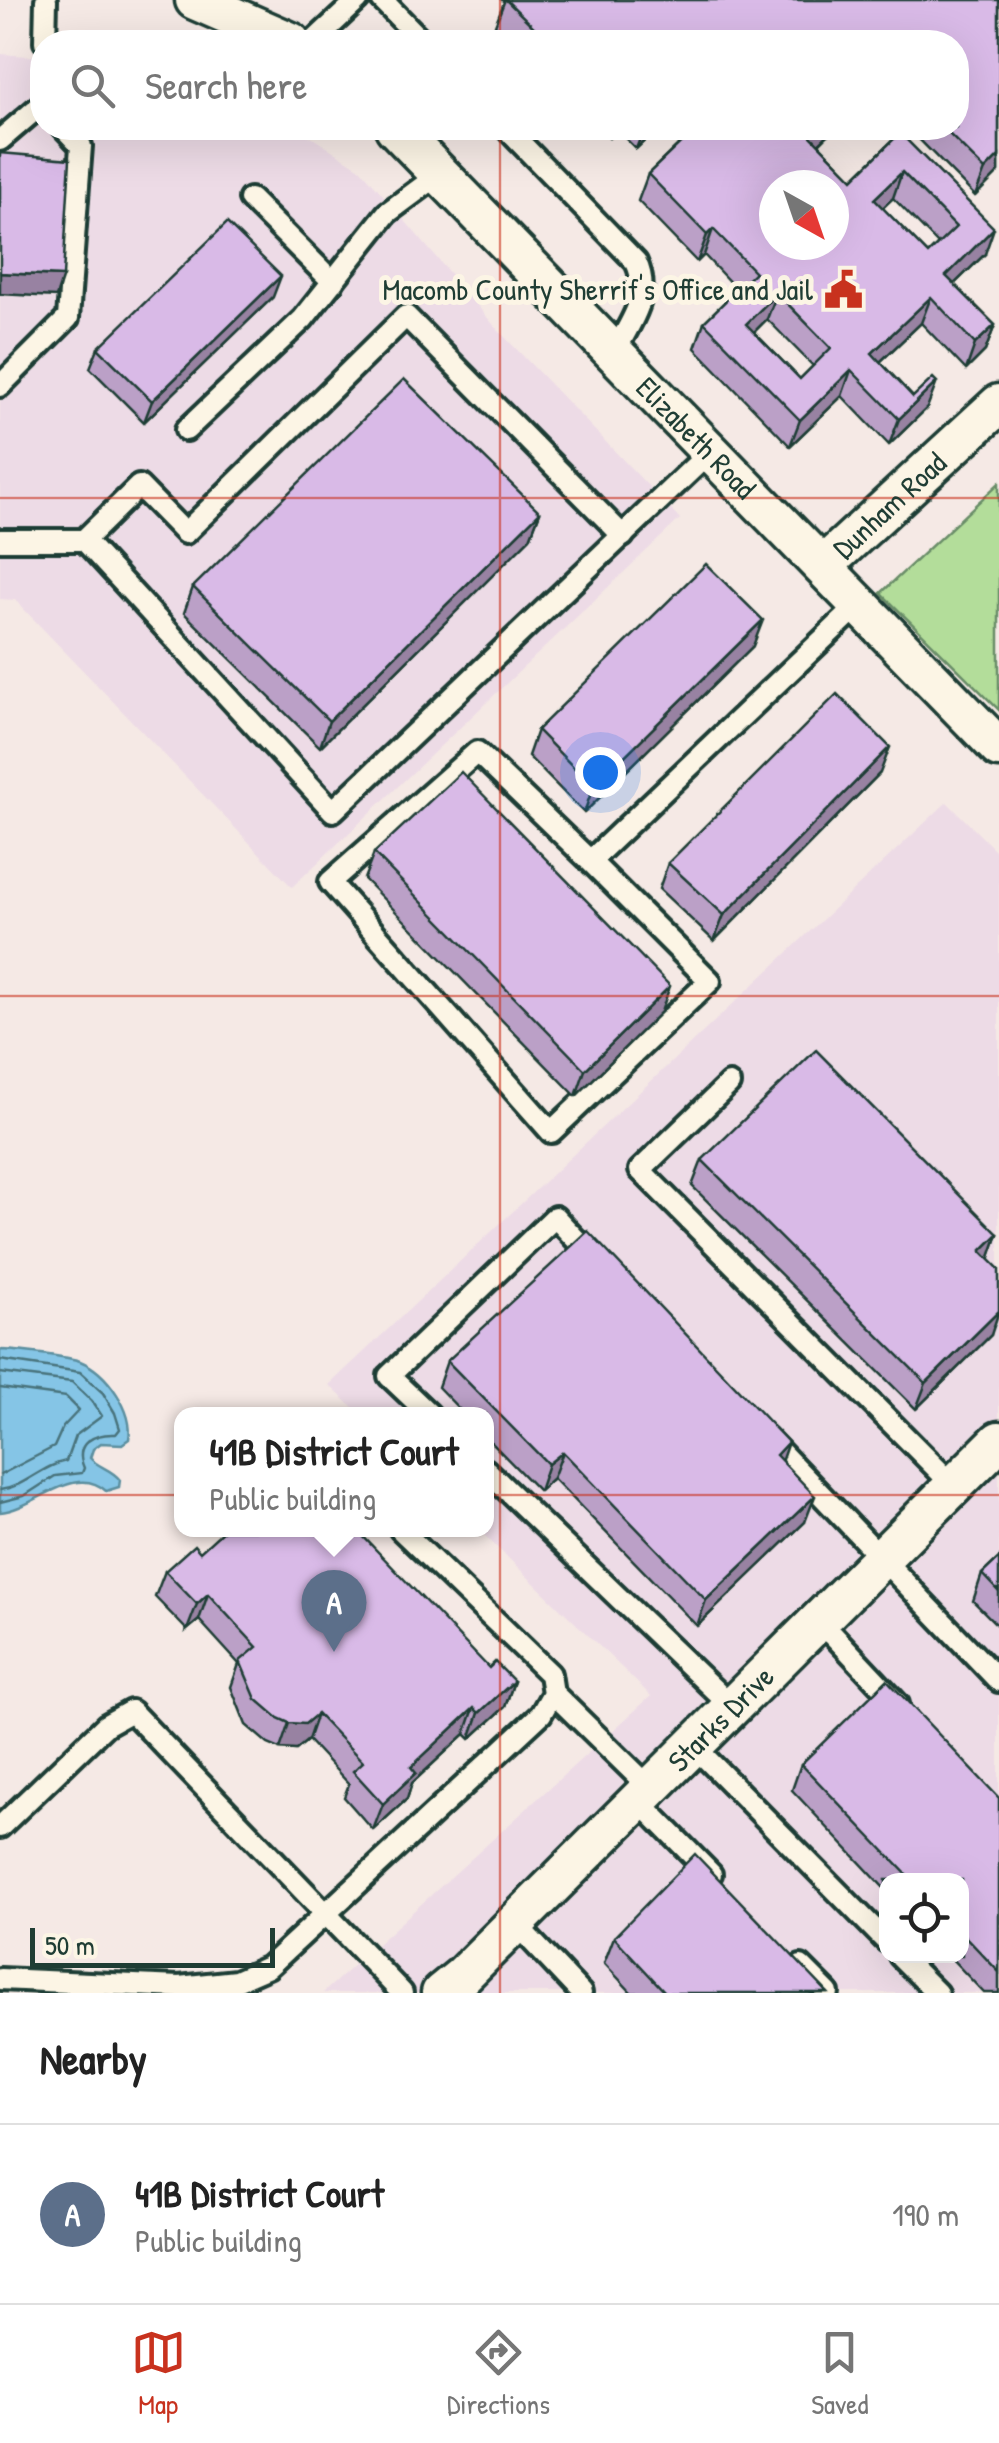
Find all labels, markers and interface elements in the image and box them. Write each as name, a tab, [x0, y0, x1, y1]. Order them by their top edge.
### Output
search box	[30, 30, 969, 140]
icon: search	[65, 58, 120, 113]
text: Search here	[145, 59, 307, 111]
north arrow	[759, 170, 849, 260]
public building icon: Macomb County Sherrif's Office and Jail	[822, 268, 864, 310]
place label: Macomb County Sherrif's Office and Jail	[383, 269, 813, 309]
street label: Elizabeth Road	[628, 368, 765, 507]
street label: Dunham Road	[824, 442, 955, 567]
your location	[575, 747, 626, 798]
popup	[174, 1407, 494, 1537]
text: 41B District Court	[209, 1425, 459, 1477]
text: Public building	[209, 1477, 376, 1520]
pin: A	[302, 1570, 366, 1652]
street label: Starks Drive	[659, 1657, 782, 1780]
map controls	[879, 1873, 969, 1963]
button: locate	[879, 1873, 969, 1963]
scale bar	[30, 1923, 275, 1968]
text: 50 m	[45, 1926, 95, 1964]
text: Nearby	[40, 2030, 147, 2087]
text: 41B District Court	[135, 2167, 384, 2219]
text: A	[65, 2193, 80, 2236]
text: 190 m	[892, 2193, 959, 2236]
text: Public building	[135, 2219, 302, 2262]
tab: Map	[131, 2325, 186, 2423]
tab: Directions	[447, 2325, 550, 2423]
tab: Saved	[811, 2325, 868, 2423]

